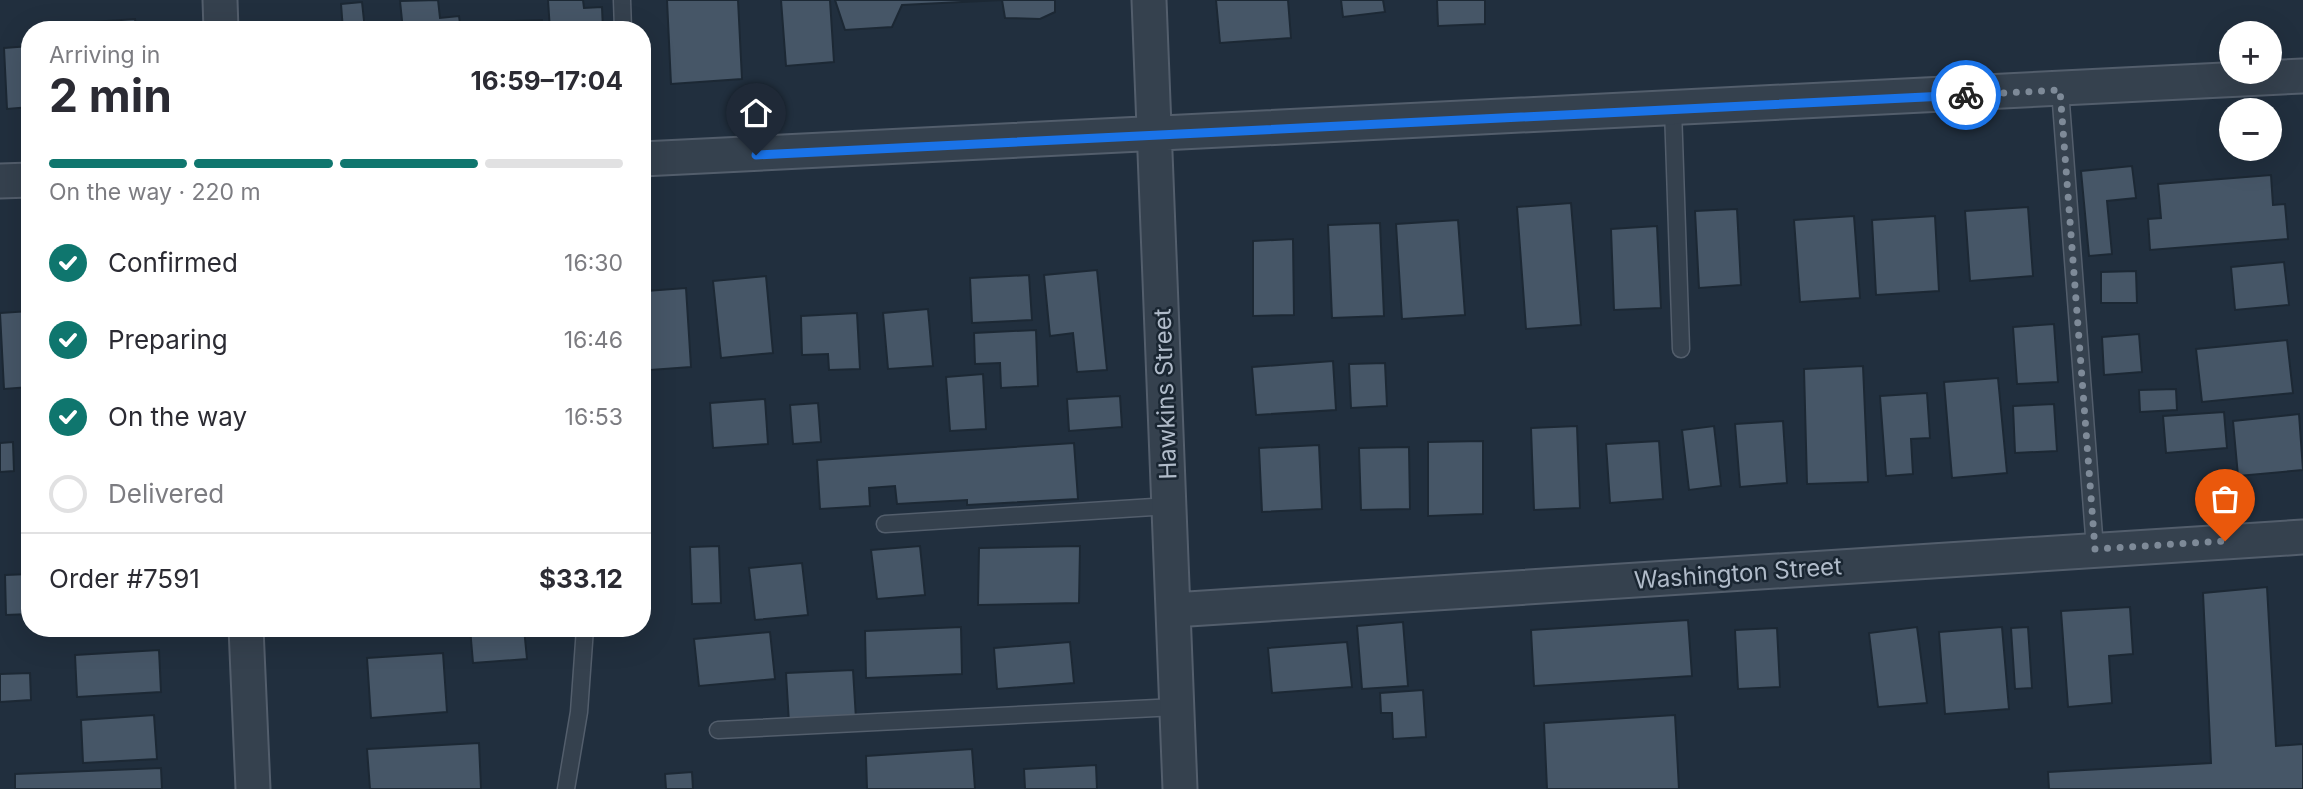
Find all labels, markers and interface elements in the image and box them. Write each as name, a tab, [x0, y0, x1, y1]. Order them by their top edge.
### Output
map controls	[2219, 21, 2282, 161]
button: +	[2219, 21, 2282, 84]
text: Arriving in	[49, 41, 160, 69]
courier	[1931, 60, 2001, 130]
text: 16:59–17:04	[470, 65, 623, 96]
text: 2 min	[49, 67, 172, 123]
icon: bike	[1947, 76, 1985, 114]
pin	[726, 83, 786, 155]
icon: home	[737, 94, 775, 132]
button: −	[2219, 98, 2282, 161]
text: On the way · 220 m	[49, 178, 261, 206]
icon: check	[49, 244, 87, 282]
text: Confirmed	[108, 247, 238, 278]
text: 16:30	[564, 249, 623, 277]
street label: Hawkins Street	[1148, 308, 1182, 480]
icon: check	[49, 321, 87, 359]
text: Preparing	[108, 324, 228, 355]
text: 16:46	[564, 326, 623, 354]
icon: check	[49, 398, 87, 436]
text: On the way	[108, 401, 247, 432]
text: 16:53	[565, 403, 623, 431]
pin	[2195, 469, 2255, 541]
text: Delivered	[108, 478, 224, 509]
icon: bag	[2206, 480, 2244, 518]
street label: Washington Street	[1633, 551, 1843, 595]
text: Order #7591	[49, 563, 200, 594]
text: $33.12	[539, 563, 623, 594]

